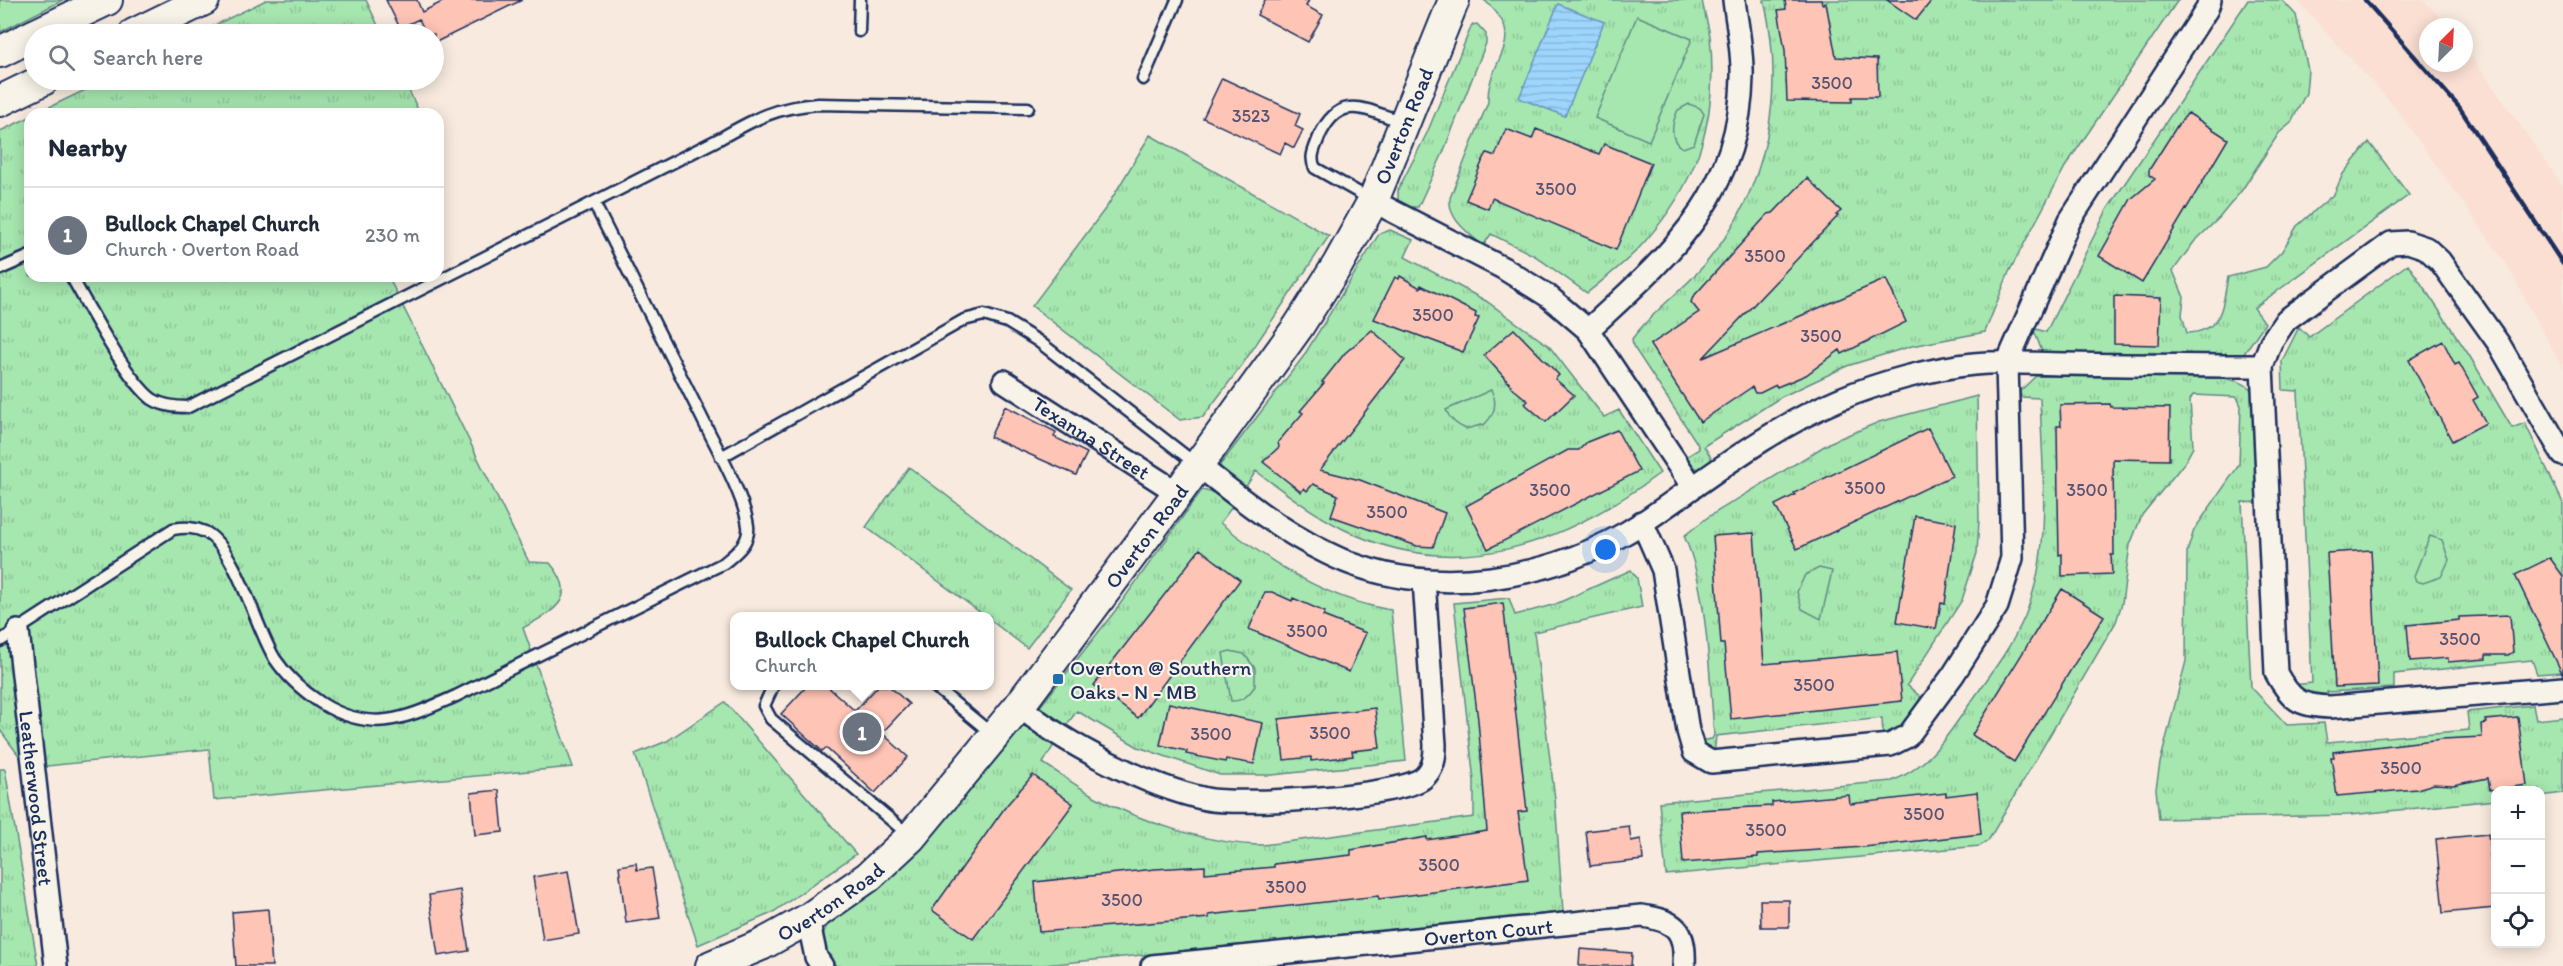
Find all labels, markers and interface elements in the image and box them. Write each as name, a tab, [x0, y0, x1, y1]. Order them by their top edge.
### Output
north arrow	[2419, 18, 2473, 72]
search box	[24, 24, 444, 90]
icon: search	[45, 41, 78, 74]
text: Search here	[93, 44, 203, 71]
street label: Overton Road	[1369, 64, 1438, 188]
house number: 3500	[1811, 72, 1853, 94]
house number: 3523	[1232, 105, 1270, 127]
text: Nearby	[48, 131, 127, 163]
house number: 3500	[1535, 178, 1577, 200]
text: Bullock Chapel Church	[105, 210, 319, 237]
text: 1	[63, 223, 72, 247]
text: 230 m	[365, 223, 420, 247]
text: Church · Overton Road	[105, 237, 299, 261]
house number: 3500	[1744, 245, 1786, 267]
house number: 3500	[1412, 304, 1454, 326]
house number: 3500	[1800, 325, 1842, 347]
street label: Texanna Street	[1028, 390, 1155, 484]
house number: 3500	[1844, 477, 1886, 499]
street label: Overton Road	[1099, 479, 1193, 593]
house number: 3500	[1529, 479, 1571, 501]
house number: 3500	[2066, 479, 2108, 501]
house number: 3500	[1366, 501, 1408, 523]
your location	[1591, 535, 1620, 564]
popup	[730, 612, 994, 690]
house number: 3500	[1286, 620, 1328, 642]
text: Bullock Chapel Church	[755, 626, 969, 653]
house number: 3500	[2439, 628, 2481, 650]
text: Church	[755, 653, 817, 677]
place label: Overton @ Southern Oaks - N - MB	[1070, 655, 1252, 704]
marker: Overton @ Southern Oaks - N - MB	[1051, 672, 1065, 686]
house number: 3500	[1793, 674, 1835, 696]
street label: Leatherwood Street	[15, 709, 59, 887]
pin: 1	[842, 710, 882, 754]
house number: 3500	[1309, 722, 1351, 744]
house number: 3500	[1190, 723, 1232, 745]
house number: 3500	[2380, 757, 2422, 779]
map controls	[2491, 786, 2545, 948]
button: +	[2491, 786, 2545, 840]
house number: 3500	[1903, 803, 1945, 825]
house number: 3500	[1745, 819, 1787, 841]
button: −	[2491, 840, 2545, 894]
house number: 3500	[1418, 854, 1460, 876]
street label: Overton Road	[772, 857, 889, 946]
house number: 3500	[1265, 876, 1307, 898]
house number: 3500	[1101, 889, 1143, 911]
button: locate	[2491, 894, 2545, 948]
street label: Overton Court	[1422, 913, 1554, 951]

